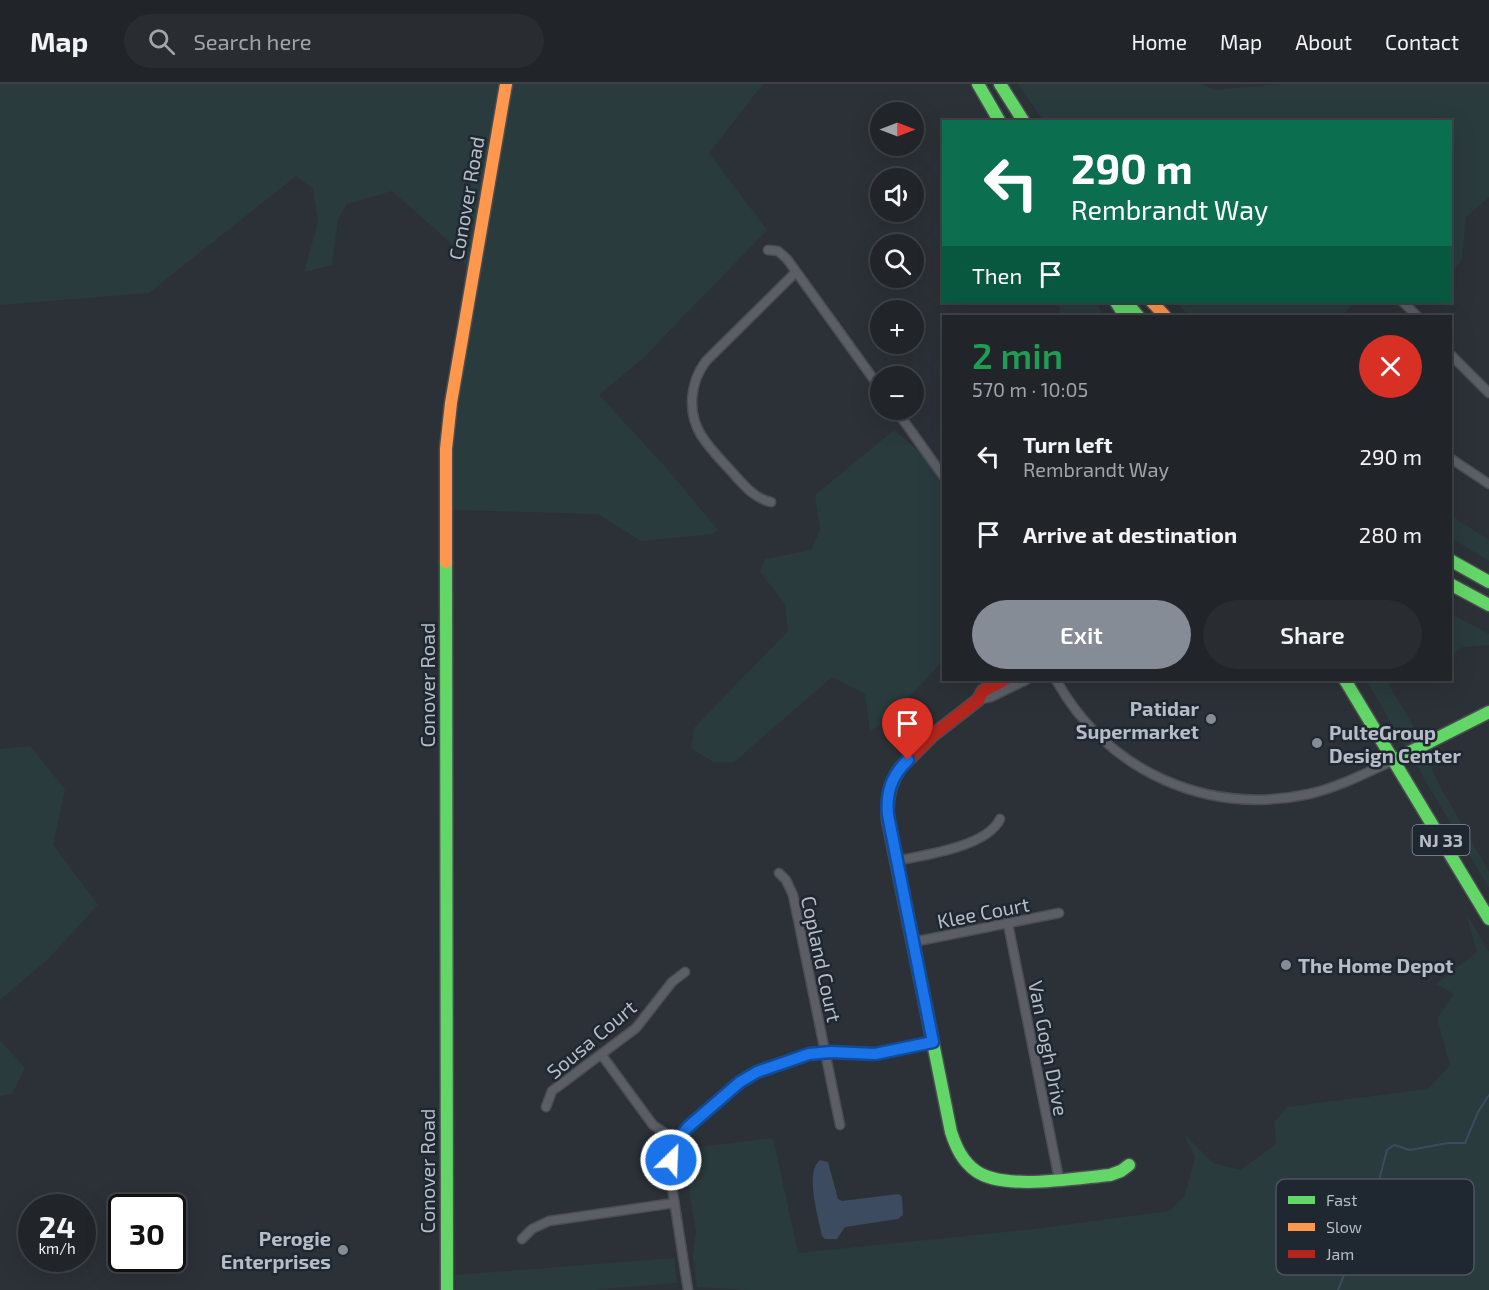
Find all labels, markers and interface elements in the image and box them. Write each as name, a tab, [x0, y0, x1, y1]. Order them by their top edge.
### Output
search box	[124, 14, 544, 68]
text: Map	[30, 24, 88, 58]
icon: search	[145, 25, 178, 58]
text: Search here	[193, 28, 312, 54]
text: Home	[1131, 29, 1187, 54]
text: Map	[1220, 29, 1262, 54]
text: About	[1295, 29, 1352, 54]
text: Contact	[1385, 29, 1459, 54]
north arrow	[870, 102, 924, 156]
map controls	[870, 102, 924, 420]
street label: Conover Road	[443, 134, 489, 262]
text: 290 m	[1071, 142, 1193, 192]
icon: left	[972, 144, 1050, 222]
button: sound	[870, 168, 924, 222]
text: Rembrandt Way	[1071, 193, 1268, 225]
button: search	[870, 234, 924, 288]
icon: arrive	[1034, 258, 1067, 291]
text: Then	[972, 262, 1022, 288]
button: +	[870, 300, 924, 354]
text: 2 min	[972, 333, 1063, 376]
button: close	[1359, 335, 1422, 398]
button: −	[870, 366, 924, 420]
text: 570 m · 10:05	[972, 377, 1088, 401]
text: Turn left	[1023, 431, 1112, 457]
icon: left	[972, 440, 1005, 473]
text: 290 m	[1360, 443, 1422, 469]
text: Rembrandt Way	[1023, 457, 1169, 481]
icon: arrive	[972, 518, 1005, 551]
text: Arrive at destination	[1023, 521, 1237, 547]
text: 280 m	[1359, 521, 1422, 547]
button: Exit	[972, 600, 1191, 669]
button: Share	[1203, 600, 1422, 669]
street label: Conover Road	[415, 623, 439, 747]
place label: Patidar Supermarket	[1076, 696, 1199, 743]
pin	[882, 698, 933, 760]
icon: arrive	[891, 707, 924, 740]
marker: Patidar Supermarket	[1204, 712, 1218, 726]
place label: PulteGroup Design Center	[1329, 720, 1462, 767]
marker: PulteGroup Design Center	[1310, 736, 1324, 750]
road number: NJ 33	[1412, 825, 1470, 855]
street label: Klee Court	[935, 891, 1032, 933]
street label: Copland Court	[797, 894, 847, 1025]
place label: The Home Depot	[1298, 953, 1453, 977]
marker: The Home Depot	[1279, 958, 1293, 972]
street label: Van Gogh Drive	[1024, 978, 1074, 1118]
street label: Sousa Court	[541, 994, 641, 1083]
street label: Conover Road	[415, 1109, 439, 1233]
position arrow	[639, 1128, 703, 1192]
legend	[1276, 1179, 1474, 1275]
text: Fast	[1326, 1190, 1357, 1209]
speed limit sign: 30	[108, 1194, 186, 1272]
text: 24	[39, 1208, 75, 1244]
text: Slow	[1326, 1217, 1362, 1236]
place label: Perogie Enterprises	[221, 1226, 331, 1273]
text: km/h	[38, 1239, 76, 1257]
marker: Perogie Enterprises	[336, 1243, 350, 1257]
text: Jam	[1326, 1244, 1354, 1263]

